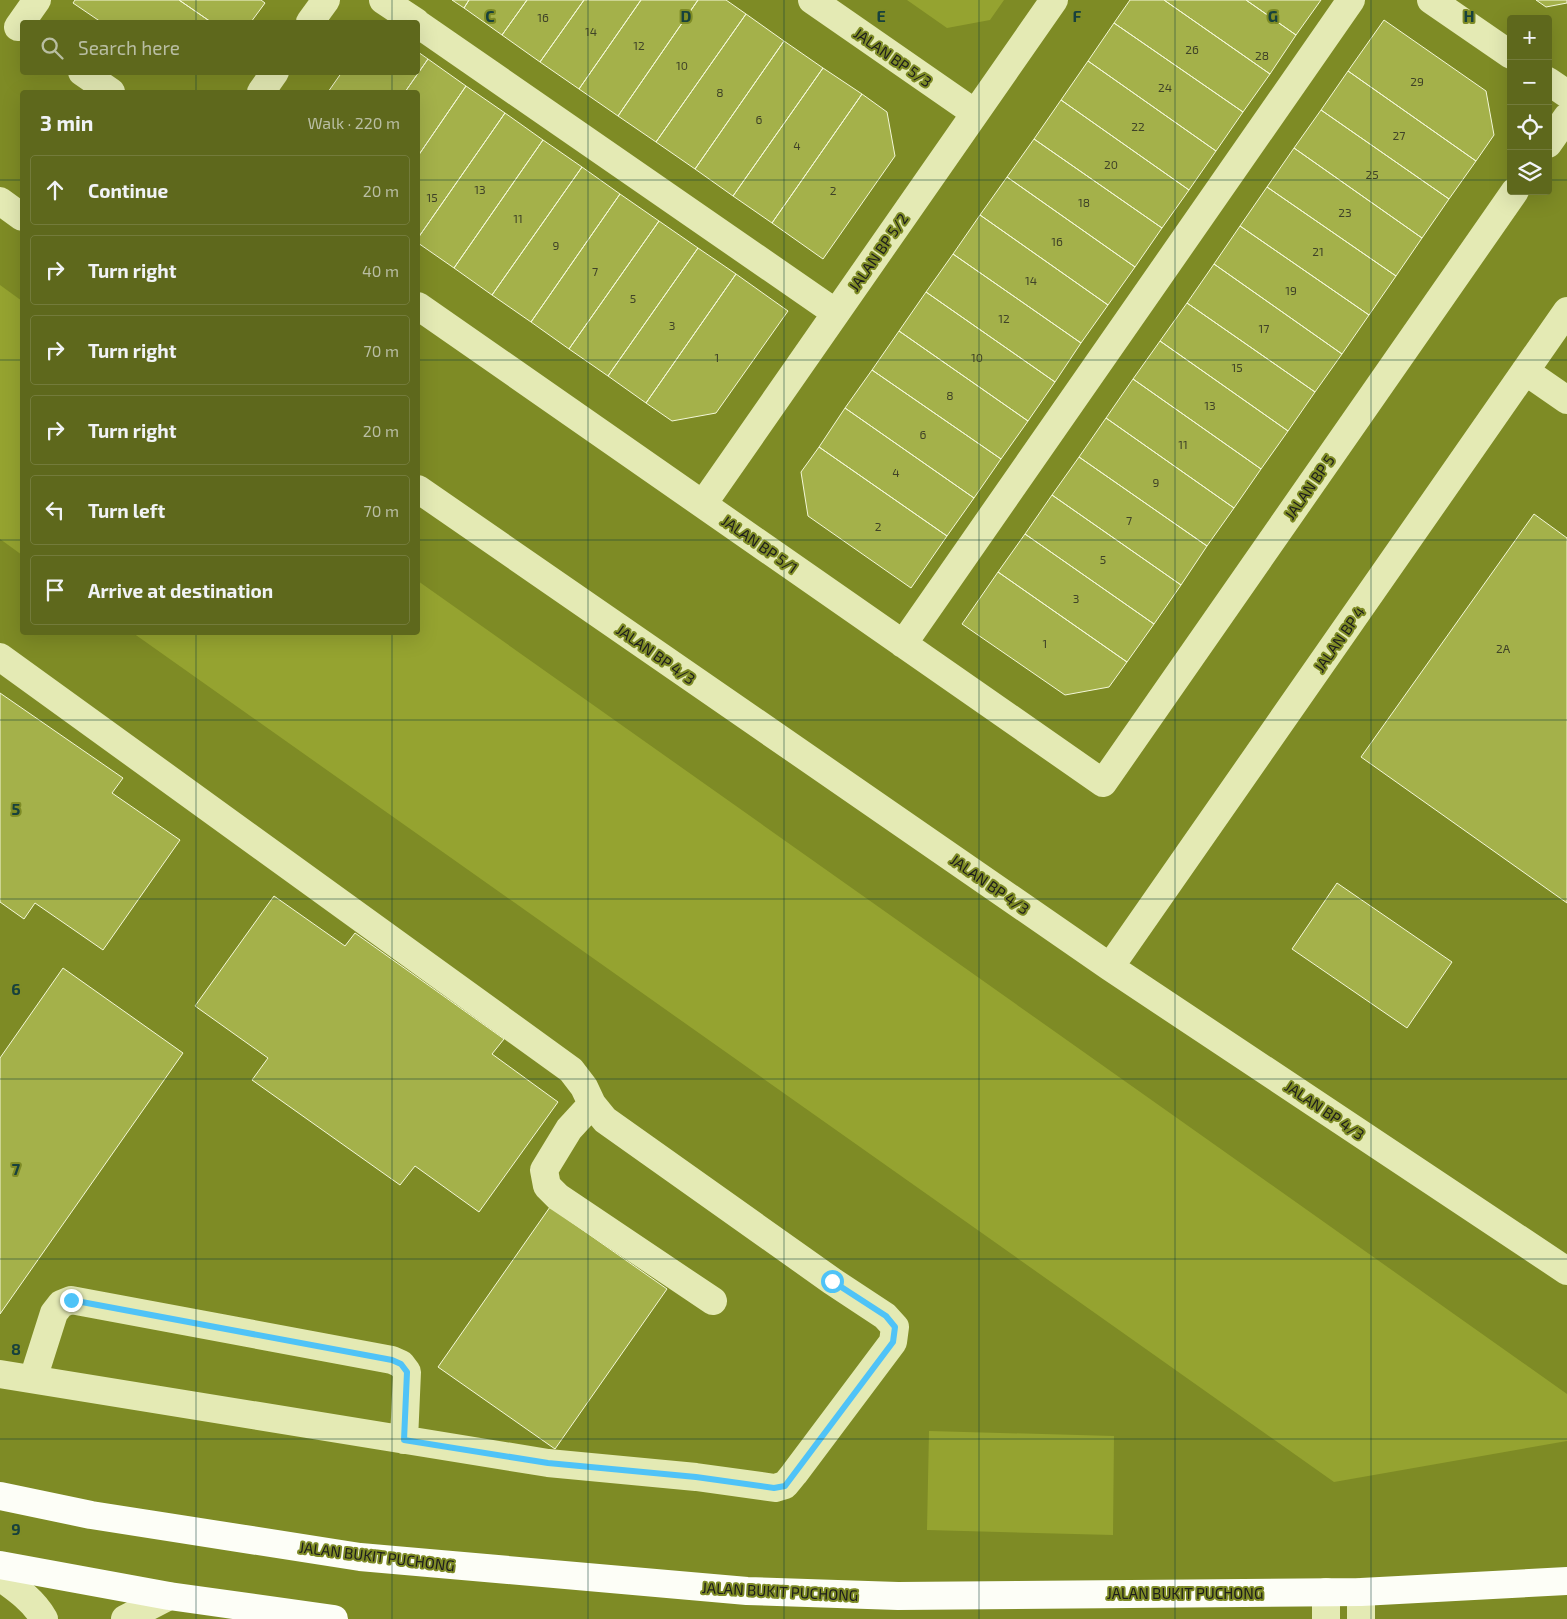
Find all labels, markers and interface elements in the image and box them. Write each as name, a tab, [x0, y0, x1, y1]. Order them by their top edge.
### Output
text: C	[485, 6, 495, 25]
text: D	[681, 6, 692, 25]
text: E	[876, 6, 886, 25]
text: F	[1073, 6, 1082, 25]
text: G	[1268, 6, 1278, 25]
text: H	[1463, 6, 1475, 25]
house number: 16	[537, 10, 549, 24]
map controls	[1507, 15, 1552, 195]
button: +	[1507, 15, 1552, 60]
search box	[20, 20, 420, 75]
house number: 14	[585, 24, 597, 38]
street label: JALAN BP 5/3	[851, 24, 935, 90]
icon: search	[38, 34, 66, 62]
text: Search here	[78, 36, 180, 59]
house number: 12	[633, 38, 645, 52]
house number: 26	[1185, 42, 1199, 56]
house number: 28	[1255, 48, 1269, 62]
house number: 10	[676, 58, 688, 72]
button: −	[1507, 60, 1552, 105]
house number: 29	[1410, 74, 1424, 88]
house number: 24	[1158, 80, 1172, 94]
house number: 8	[716, 85, 724, 99]
button: locate	[1507, 105, 1552, 150]
text: 3 min	[40, 110, 93, 135]
house number: 6	[756, 112, 763, 126]
text: Walk · 220 m	[307, 113, 400, 132]
house number: 22	[1131, 119, 1145, 133]
house number: 27	[1393, 128, 1405, 142]
house number: 4	[793, 138, 801, 152]
button: layers	[1507, 150, 1552, 195]
house number: 20	[1104, 157, 1118, 171]
house number: 25	[1365, 167, 1379, 181]
icon: ahead	[41, 176, 69, 204]
text: Continue	[88, 179, 168, 202]
text: 20 m	[363, 181, 399, 200]
house number: 13	[474, 182, 486, 196]
house number: 2	[830, 183, 837, 197]
house number: 15	[426, 190, 438, 204]
house number: 18	[1078, 195, 1090, 209]
house number: 23	[1338, 205, 1352, 219]
street label: JALAN BP 5/2	[845, 210, 911, 294]
house number: 11	[513, 211, 523, 225]
house number: 16	[1051, 234, 1063, 248]
house number: 9	[553, 238, 560, 252]
house number: 21	[1312, 244, 1324, 258]
icon: right	[41, 256, 69, 284]
text: Turn right	[88, 259, 176, 282]
text: 40 m	[362, 261, 399, 280]
house number: 7	[592, 264, 598, 278]
house number: 14	[1025, 273, 1037, 287]
house number: 19	[1285, 283, 1297, 297]
house number: 5	[630, 291, 636, 305]
house number: 12	[998, 311, 1010, 325]
house number: 3	[669, 318, 675, 332]
house number: 17	[1259, 321, 1269, 335]
icon: right	[41, 336, 69, 364]
text: Turn right	[88, 339, 176, 362]
text: 70 m	[364, 341, 399, 360]
house number: 1	[715, 350, 719, 364]
house number: 10	[971, 350, 983, 364]
house number: 15	[1231, 360, 1243, 374]
house number: 8	[946, 388, 954, 402]
house number: 13	[1204, 398, 1216, 412]
icon: right	[41, 416, 69, 444]
text: Turn right	[88, 419, 176, 442]
text: 20 m	[363, 421, 399, 440]
house number: 6	[920, 427, 927, 441]
house number: 11	[1178, 437, 1188, 451]
street label: JALAN BP 5	[1280, 451, 1338, 523]
house number: 4	[892, 465, 900, 479]
house number: 9	[1153, 475, 1160, 489]
icon: left	[41, 496, 69, 524]
text: Turn left	[88, 499, 165, 522]
text: 70 m	[364, 501, 399, 520]
street label: JALAN BP 5/1	[719, 511, 801, 577]
house number: 7	[1126, 513, 1132, 527]
house number: 2	[875, 519, 882, 533]
house number: 5	[1100, 552, 1106, 566]
icon: arrive	[41, 576, 69, 604]
text: Arrive at destination	[88, 579, 273, 602]
house number: 3	[1073, 591, 1079, 605]
street label: JALAN BP 4	[1310, 603, 1368, 675]
street label: JALAN BP 4/3	[613, 620, 699, 688]
house number: 1	[1043, 636, 1047, 650]
house number: 2A	[1496, 641, 1511, 655]
text: 5	[12, 799, 21, 818]
street label: JALAN BP 4/3	[947, 850, 1033, 918]
text: 6	[11, 979, 21, 998]
street label: JALAN BP 4/3	[1282, 1077, 1368, 1143]
text: 7	[12, 1159, 21, 1178]
route start	[821, 1270, 844, 1293]
route end	[60, 1289, 83, 1312]
text: 8	[11, 1339, 21, 1358]
text: 9	[11, 1519, 21, 1538]
street label: JALAN BUKIT PUCHONG	[298, 1538, 456, 1574]
street label: JALAN BUKIT PUCHONG	[701, 1578, 859, 1604]
street label: JALAN BUKIT PUCHONG	[1107, 1584, 1263, 1602]

